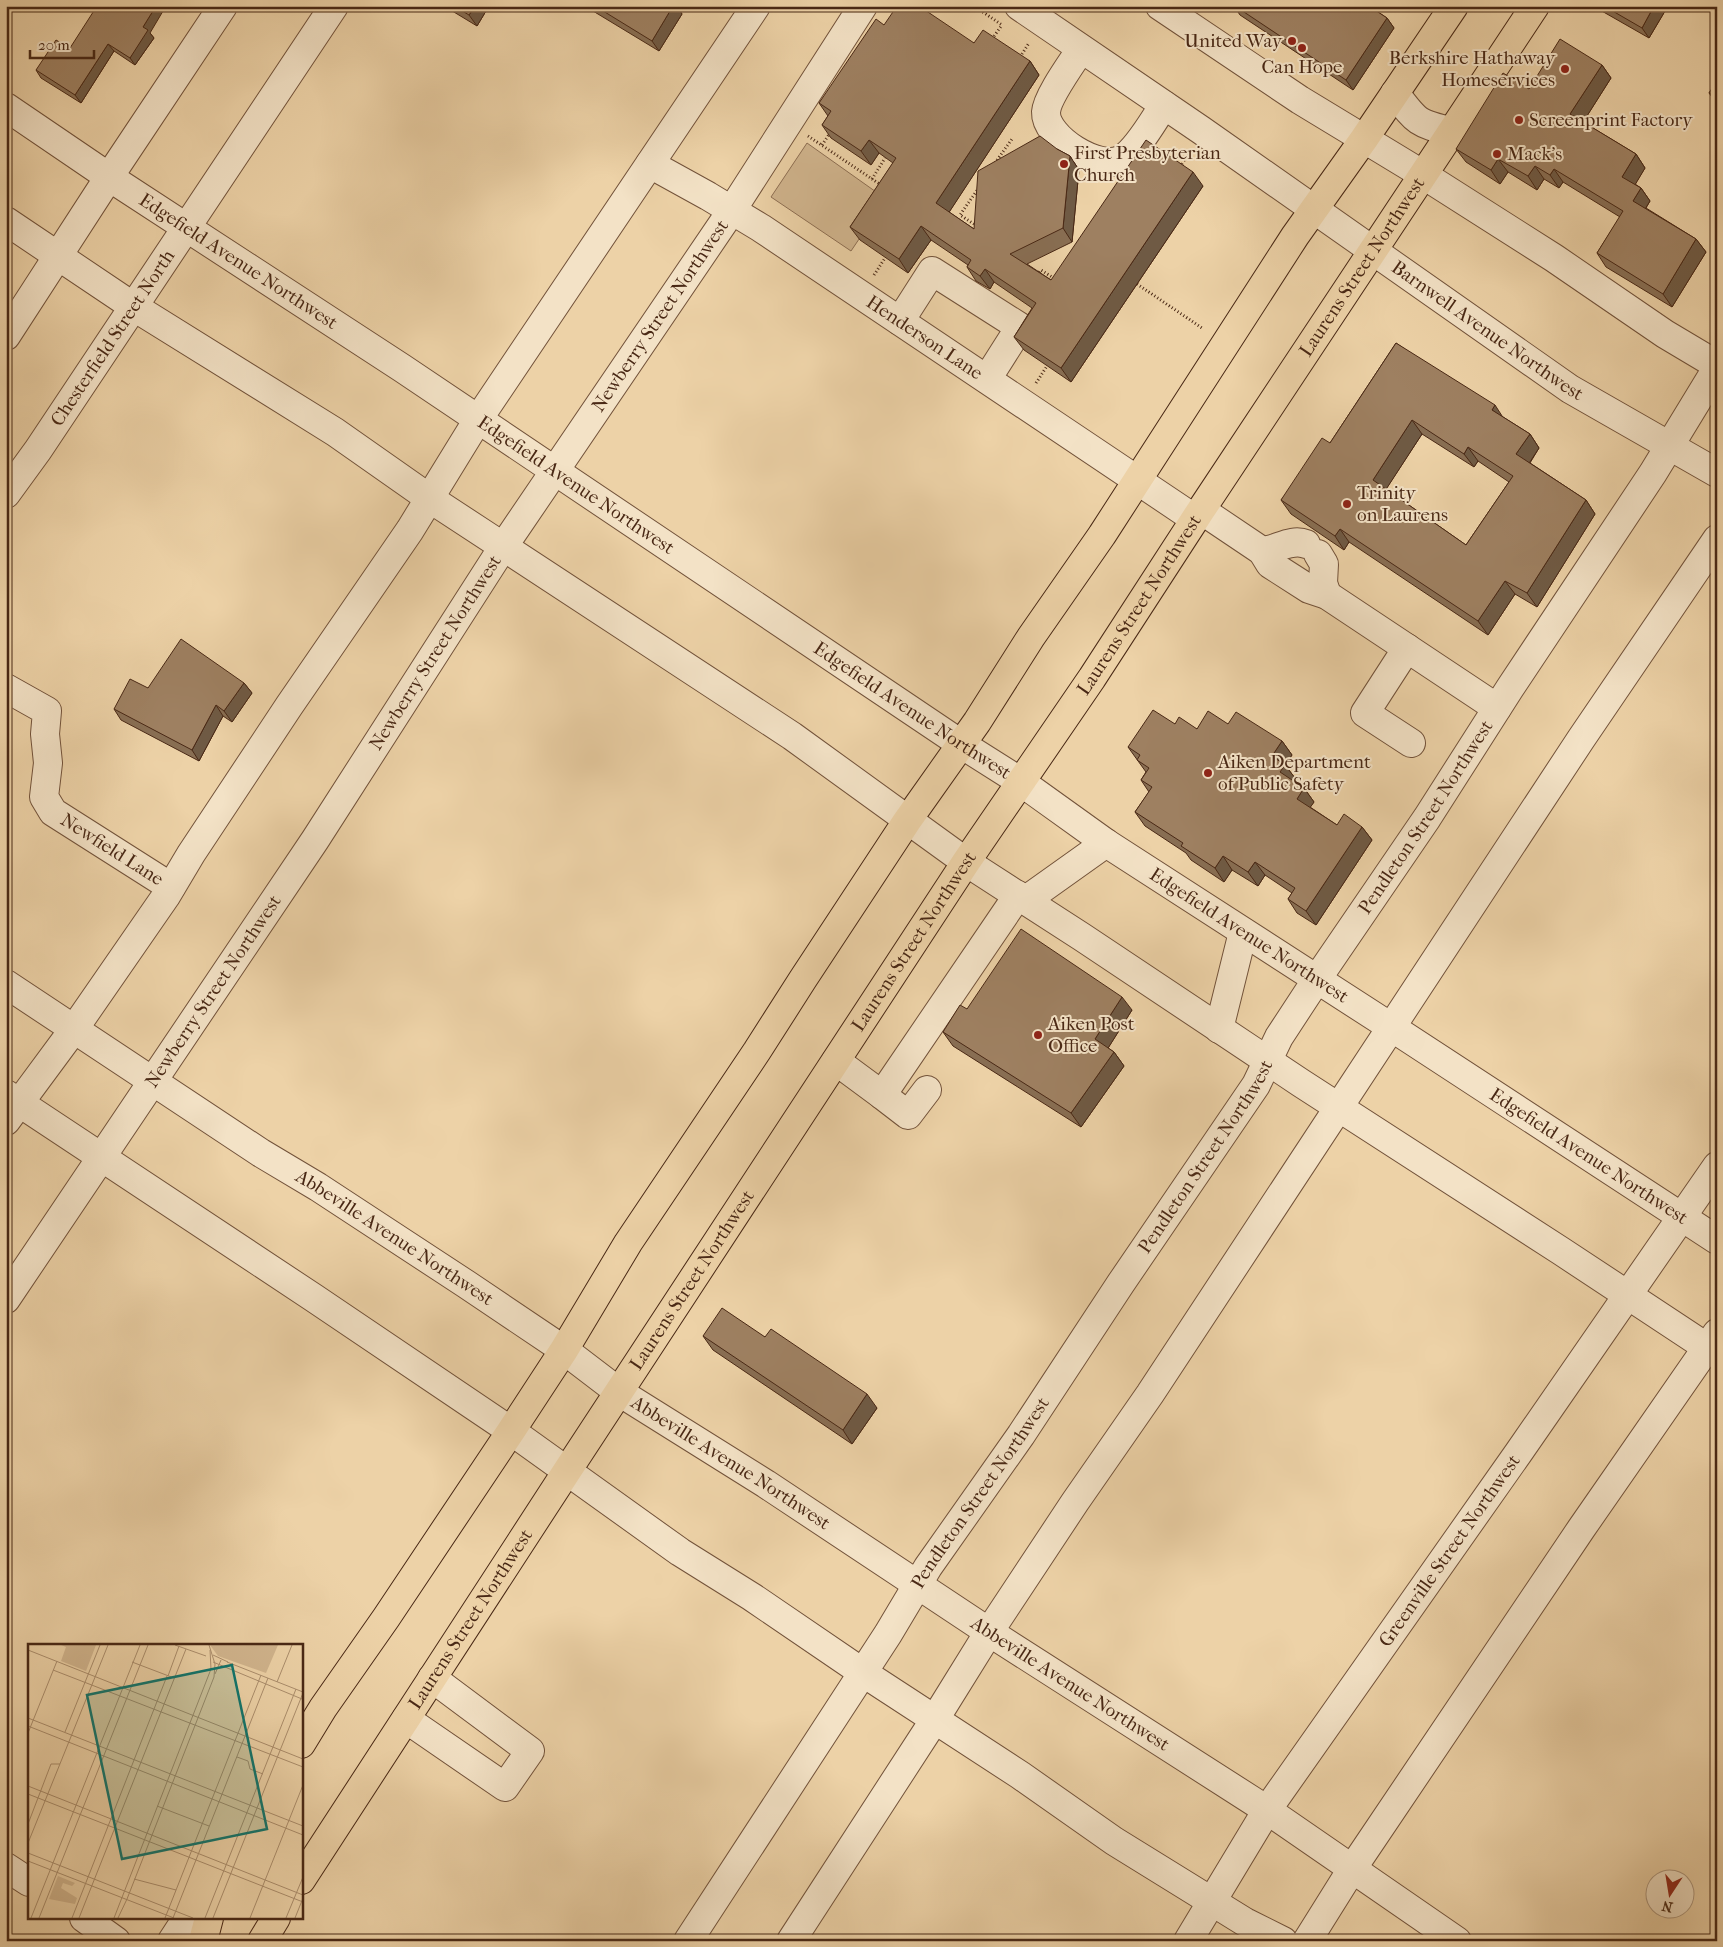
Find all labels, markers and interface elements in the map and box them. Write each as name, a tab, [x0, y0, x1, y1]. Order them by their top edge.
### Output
scale bar	[30, 28, 94, 60]
place label: United Way	[1184, 30, 1283, 52]
marker: United Way	[1286, 35, 1298, 47]
text: 20 m	[38, 36, 70, 54]
marker: Can Hope	[1296, 42, 1308, 54]
place label: Berkshire Hathaway Homeservices	[1389, 47, 1556, 91]
place label: Can Hope	[1262, 56, 1342, 78]
marker: Berkshire Hathaway Homeservices	[1559, 63, 1571, 75]
place label: Screenprint Factory	[1529, 109, 1693, 131]
marker: Screenprint Factory	[1513, 114, 1525, 126]
place label: First Presbyterian Church	[1074, 142, 1221, 186]
place label: Mack's	[1507, 143, 1562, 165]
marker: Mack's	[1491, 148, 1503, 160]
marker: First Presbyterian Church	[1058, 158, 1070, 170]
street label: Laurens Street Northwest	[1295, 173, 1430, 361]
street label: Edgefield Avenue Northwest	[135, 189, 342, 334]
street label: Newberry Street Northwest	[587, 215, 733, 416]
street label: Chesterfield Street North	[46, 245, 179, 430]
street label: Barnwell Avenue Northwest	[1387, 256, 1587, 405]
street label: Henderson Lane	[862, 291, 987, 384]
street label: Edgefield Avenue Northwest	[473, 411, 679, 559]
place label: Trinity on Laurens	[1357, 482, 1448, 526]
marker: Trinity on Laurens	[1341, 498, 1353, 510]
street label: Laurens Street Northwest	[1073, 510, 1206, 699]
street label: Newberry Street Northwest	[365, 551, 506, 754]
street label: Edgefield Avenue Northwest	[810, 637, 1015, 784]
street label: Pendleton Street Northwest	[1354, 716, 1498, 918]
place label: Aiken Department of Public Safety	[1217, 751, 1371, 795]
marker: Aiken Department of Public Safety	[1202, 767, 1214, 779]
street label: Newfield Lane	[57, 809, 168, 890]
street label: Laurens Street Northwest	[847, 847, 981, 1036]
street label: Edgefield Avenue Northwest	[1146, 863, 1353, 1008]
street label: Newberry Street Northwest	[141, 891, 286, 1092]
place label: Aiken Post Office	[1047, 1013, 1135, 1057]
marker: Aiken Post Office	[1032, 1029, 1044, 1041]
street label: Pendleton Street Northwest	[1133, 1056, 1277, 1258]
street label: Edgefield Avenue Northwest	[1485, 1083, 1692, 1229]
street label: Abbeville Avenue Northwest	[291, 1165, 498, 1310]
street label: Laurens Street Northwest	[625, 1186, 759, 1374]
street label: Abbeville Avenue Northwest	[626, 1391, 835, 1535]
street label: Pendleton Street Northwest	[907, 1393, 1054, 1593]
street label: Greenville Street Northwest	[1374, 1450, 1525, 1651]
street label: Laurens Street Northwest	[404, 1525, 537, 1714]
street label: Abbeville Avenue Northwest	[966, 1611, 1174, 1756]
inset map	[28, 1644, 302, 1920]
north arrow	[1646, 1870, 1696, 1920]
text: N	[1660, 1897, 1674, 1916]

